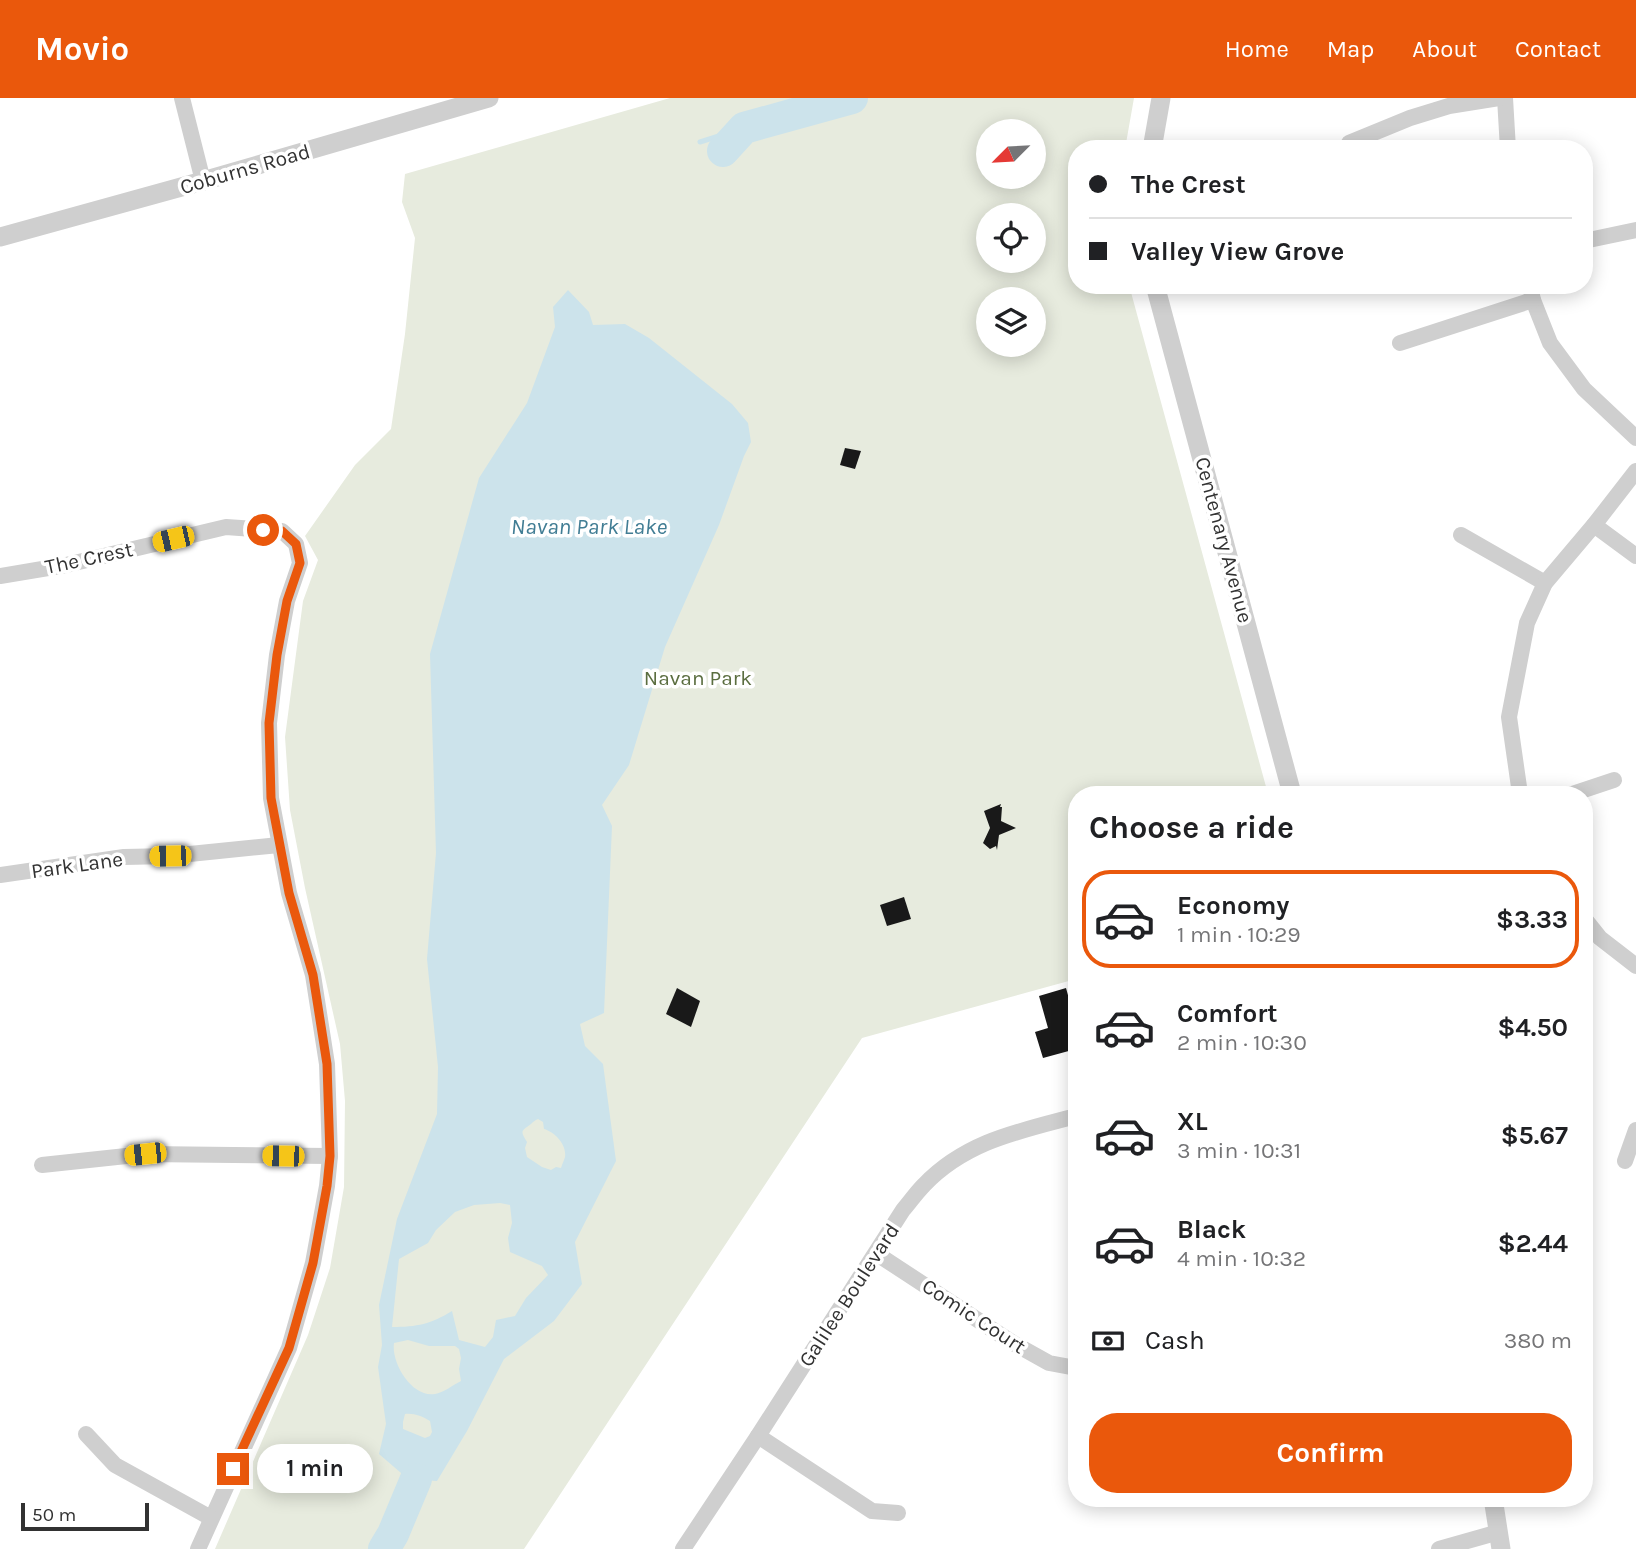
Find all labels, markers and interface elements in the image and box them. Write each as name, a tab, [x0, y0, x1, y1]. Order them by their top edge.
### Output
text: Movio	[35, 30, 129, 68]
text: Home	[1225, 35, 1289, 63]
text: Map	[1327, 35, 1374, 63]
text: About	[1412, 35, 1477, 63]
text: Contact	[1515, 35, 1601, 63]
north arrow	[976, 119, 1046, 189]
map controls	[976, 119, 1046, 357]
street label: Coburns Road	[177, 139, 313, 199]
text: The Crest	[1131, 169, 1246, 200]
button: locate	[976, 203, 1046, 273]
text: Valley View Grove	[1131, 236, 1344, 267]
button: layers	[976, 287, 1046, 357]
street label: Centenary Avenue	[1190, 454, 1258, 626]
water label: Navan Park Lake	[511, 513, 668, 540]
route start	[247, 514, 279, 546]
car	[151, 524, 196, 554]
street label: The Crest	[43, 537, 135, 579]
park label: Navan Park	[644, 666, 752, 690]
text: Choose a ride	[1089, 809, 1294, 846]
car	[149, 845, 192, 867]
street label: Park Lane	[30, 847, 124, 883]
icon: car	[1093, 888, 1156, 951]
text: Economy	[1177, 890, 1289, 921]
text: $3.33	[1496, 904, 1568, 935]
text: 1 min · 10:29	[1177, 921, 1301, 948]
icon: car	[1093, 996, 1156, 1059]
text: Comfort	[1177, 998, 1278, 1029]
text: $4.50	[1497, 1012, 1568, 1043]
text: 2 min · 10:30	[1177, 1029, 1307, 1056]
icon: car	[1093, 1104, 1156, 1167]
text: XL	[1177, 1106, 1208, 1137]
text: $5.67	[1501, 1120, 1568, 1151]
text: 3 min · 10:31	[1177, 1137, 1301, 1164]
car	[124, 1141, 167, 1167]
car	[262, 1145, 305, 1167]
icon: car	[1093, 1212, 1156, 1275]
text: Black	[1177, 1214, 1246, 1245]
street label: Galilee Boulevard	[794, 1219, 904, 1371]
text: $2.44	[1498, 1228, 1568, 1259]
text: 4 min · 10:32	[1177, 1245, 1306, 1272]
street label: Comic Court	[918, 1274, 1030, 1358]
icon: cash	[1089, 1322, 1127, 1360]
text: Cash	[1145, 1325, 1205, 1356]
text: 380 m	[1504, 1327, 1572, 1354]
button: Confirm	[1089, 1413, 1572, 1493]
callout: 1 min	[258, 1444, 373, 1494]
route end	[217, 1453, 249, 1485]
text: 1 min	[286, 1455, 344, 1482]
scale bar	[21, 1500, 149, 1532]
text: 50 m	[32, 1504, 76, 1526]

